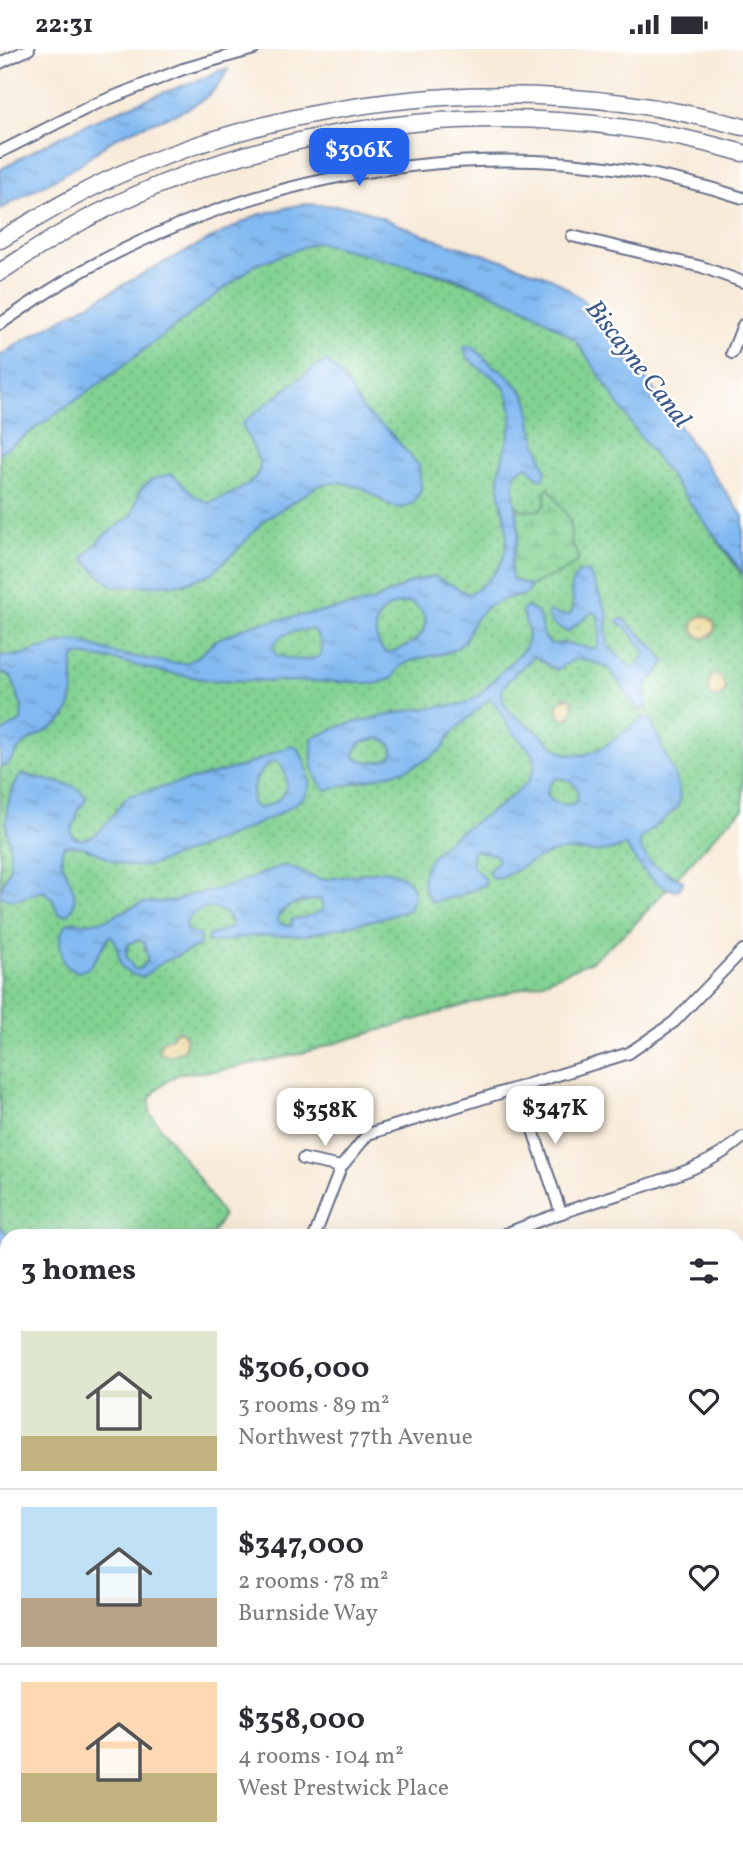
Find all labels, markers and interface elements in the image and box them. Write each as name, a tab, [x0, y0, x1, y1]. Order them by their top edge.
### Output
text: 22:31	[35, 7, 93, 43]
pin: $306K	[310, 129, 408, 188]
text: $306K	[325, 135, 393, 167]
water label: Biscayne Canal	[576, 293, 699, 436]
pin: $347K	[506, 1087, 604, 1146]
pin: $358K	[276, 1089, 374, 1148]
text: $347K	[522, 1093, 588, 1125]
text: $358K	[293, 1095, 357, 1127]
text: 3 homes	[21, 1250, 136, 1292]
icon: filters	[685, 1252, 723, 1290]
text: $306,000	[238, 1348, 369, 1390]
icon: home	[77, 1359, 161, 1443]
icon: heart	[685, 1382, 723, 1420]
text: 3 rooms · 89 m²	[238, 1390, 390, 1422]
text: Northwest 77th Avenue	[238, 1422, 473, 1454]
text: $347,000	[238, 1524, 364, 1566]
icon: home	[77, 1535, 161, 1619]
icon: heart	[685, 1558, 723, 1596]
text: 2 rooms · 78 m²	[238, 1566, 389, 1598]
text: Burnside Way	[238, 1598, 378, 1630]
text: $358,000	[238, 1699, 365, 1741]
icon: home	[77, 1710, 161, 1794]
icon: heart	[685, 1733, 723, 1771]
text: 4 rooms · 104 m²	[238, 1741, 404, 1773]
text: West Prestwick Place	[238, 1773, 449, 1805]

